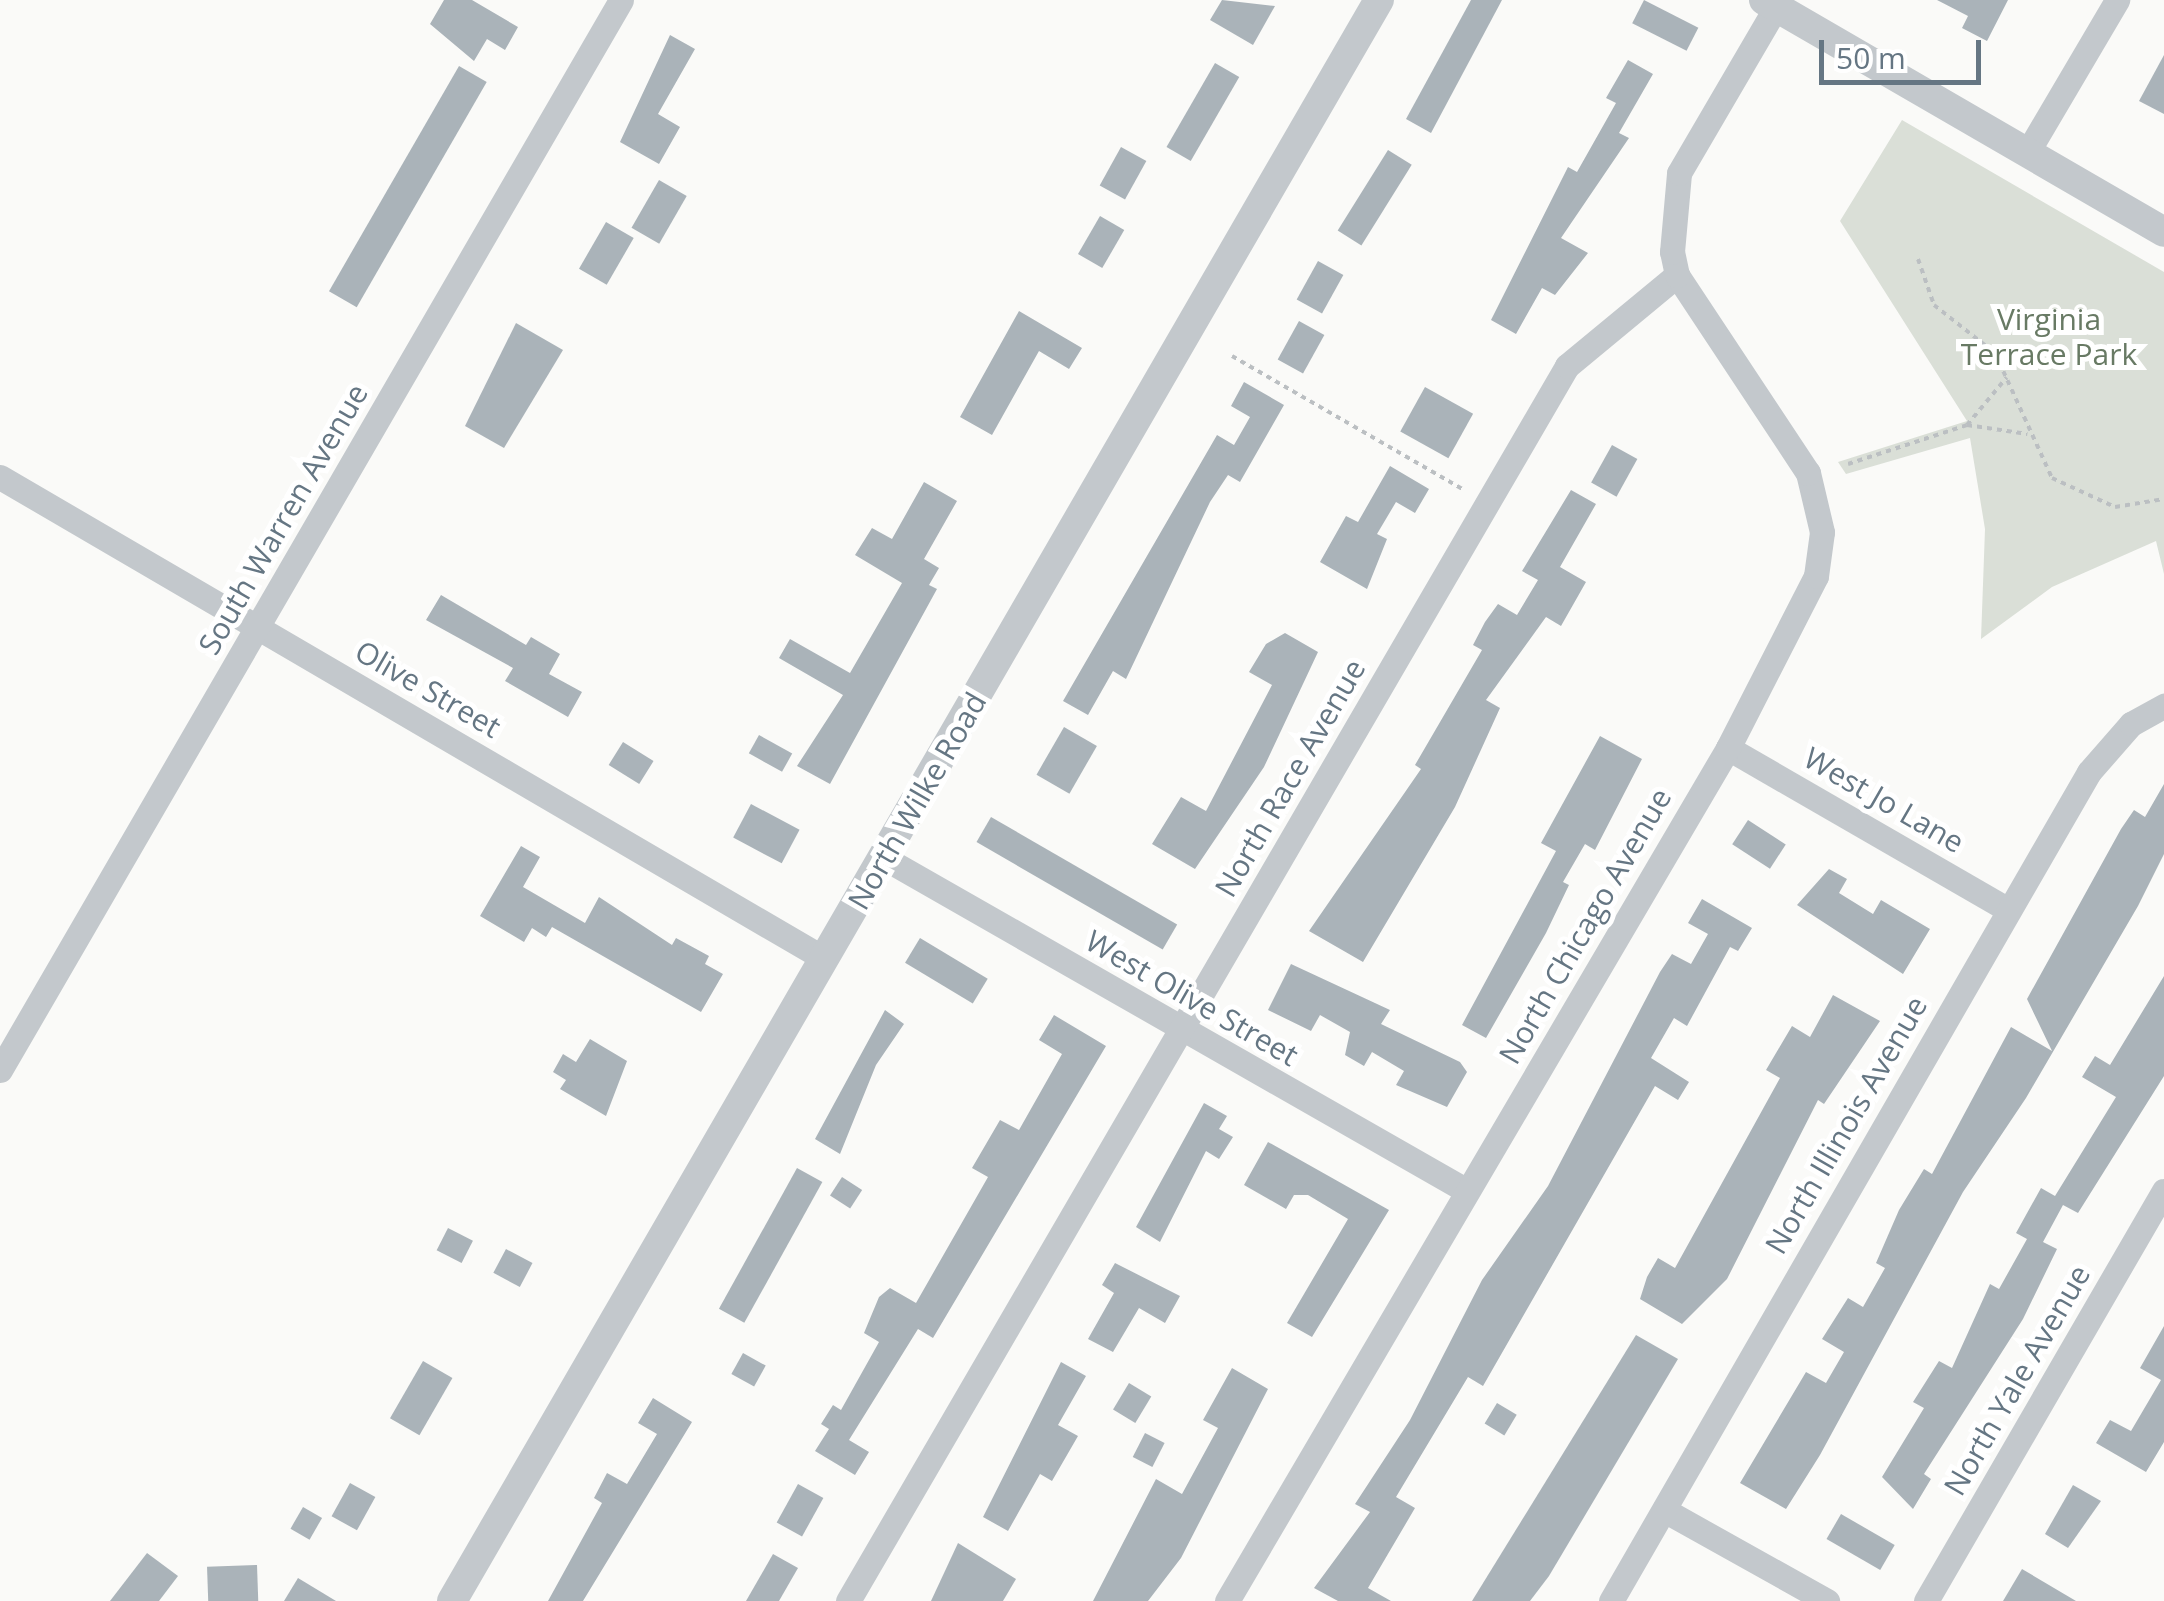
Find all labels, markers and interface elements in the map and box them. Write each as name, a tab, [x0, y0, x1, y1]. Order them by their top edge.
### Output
scale bar	[1824, 20, 1986, 82]
text: 50 m	[1836, 37, 1906, 78]
park label: Virginia Terrace Park	[1961, 301, 2137, 372]
street label: South Warren Avenue	[191, 377, 375, 661]
street label: Olive Street	[349, 633, 507, 745]
street label: North Race Avenue	[1207, 653, 1373, 903]
street label: North Wilke Road	[840, 686, 994, 916]
street label: West Jo Lane	[1798, 740, 1970, 860]
street label: North Chicago Avenue	[1491, 782, 1679, 1070]
street label: West Olive Street	[1079, 923, 1305, 1073]
street label: North Illinois Avenue	[1758, 990, 1934, 1260]
street label: North Yale Avenue	[1936, 1258, 2098, 1502]

